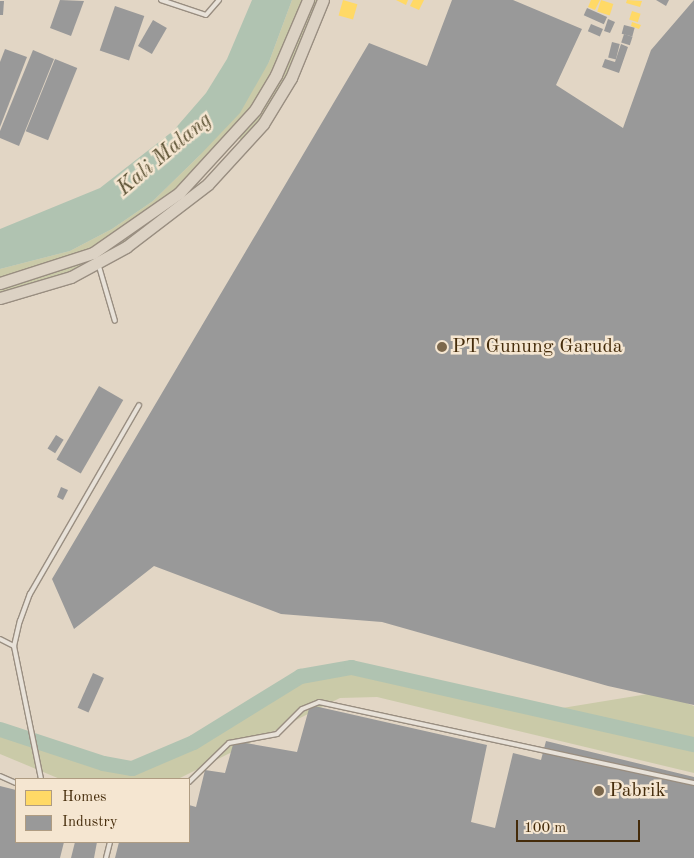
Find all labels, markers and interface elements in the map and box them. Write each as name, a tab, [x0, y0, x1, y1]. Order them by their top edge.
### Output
water label: Kali Malang	[113, 108, 217, 202]
place label: PT Gunung Garuda	[452, 335, 623, 359]
marker: PT Gunung Garuda	[436, 341, 448, 353]
legend	[15, 778, 190, 843]
place label: Pabrik	[609, 779, 666, 803]
marker: Pabrik	[593, 785, 605, 797]
text: Homes	[62, 790, 107, 805]
scale bar	[519, 810, 643, 842]
text: Industry	[62, 815, 118, 830]
text: 100 m	[524, 821, 566, 836]

